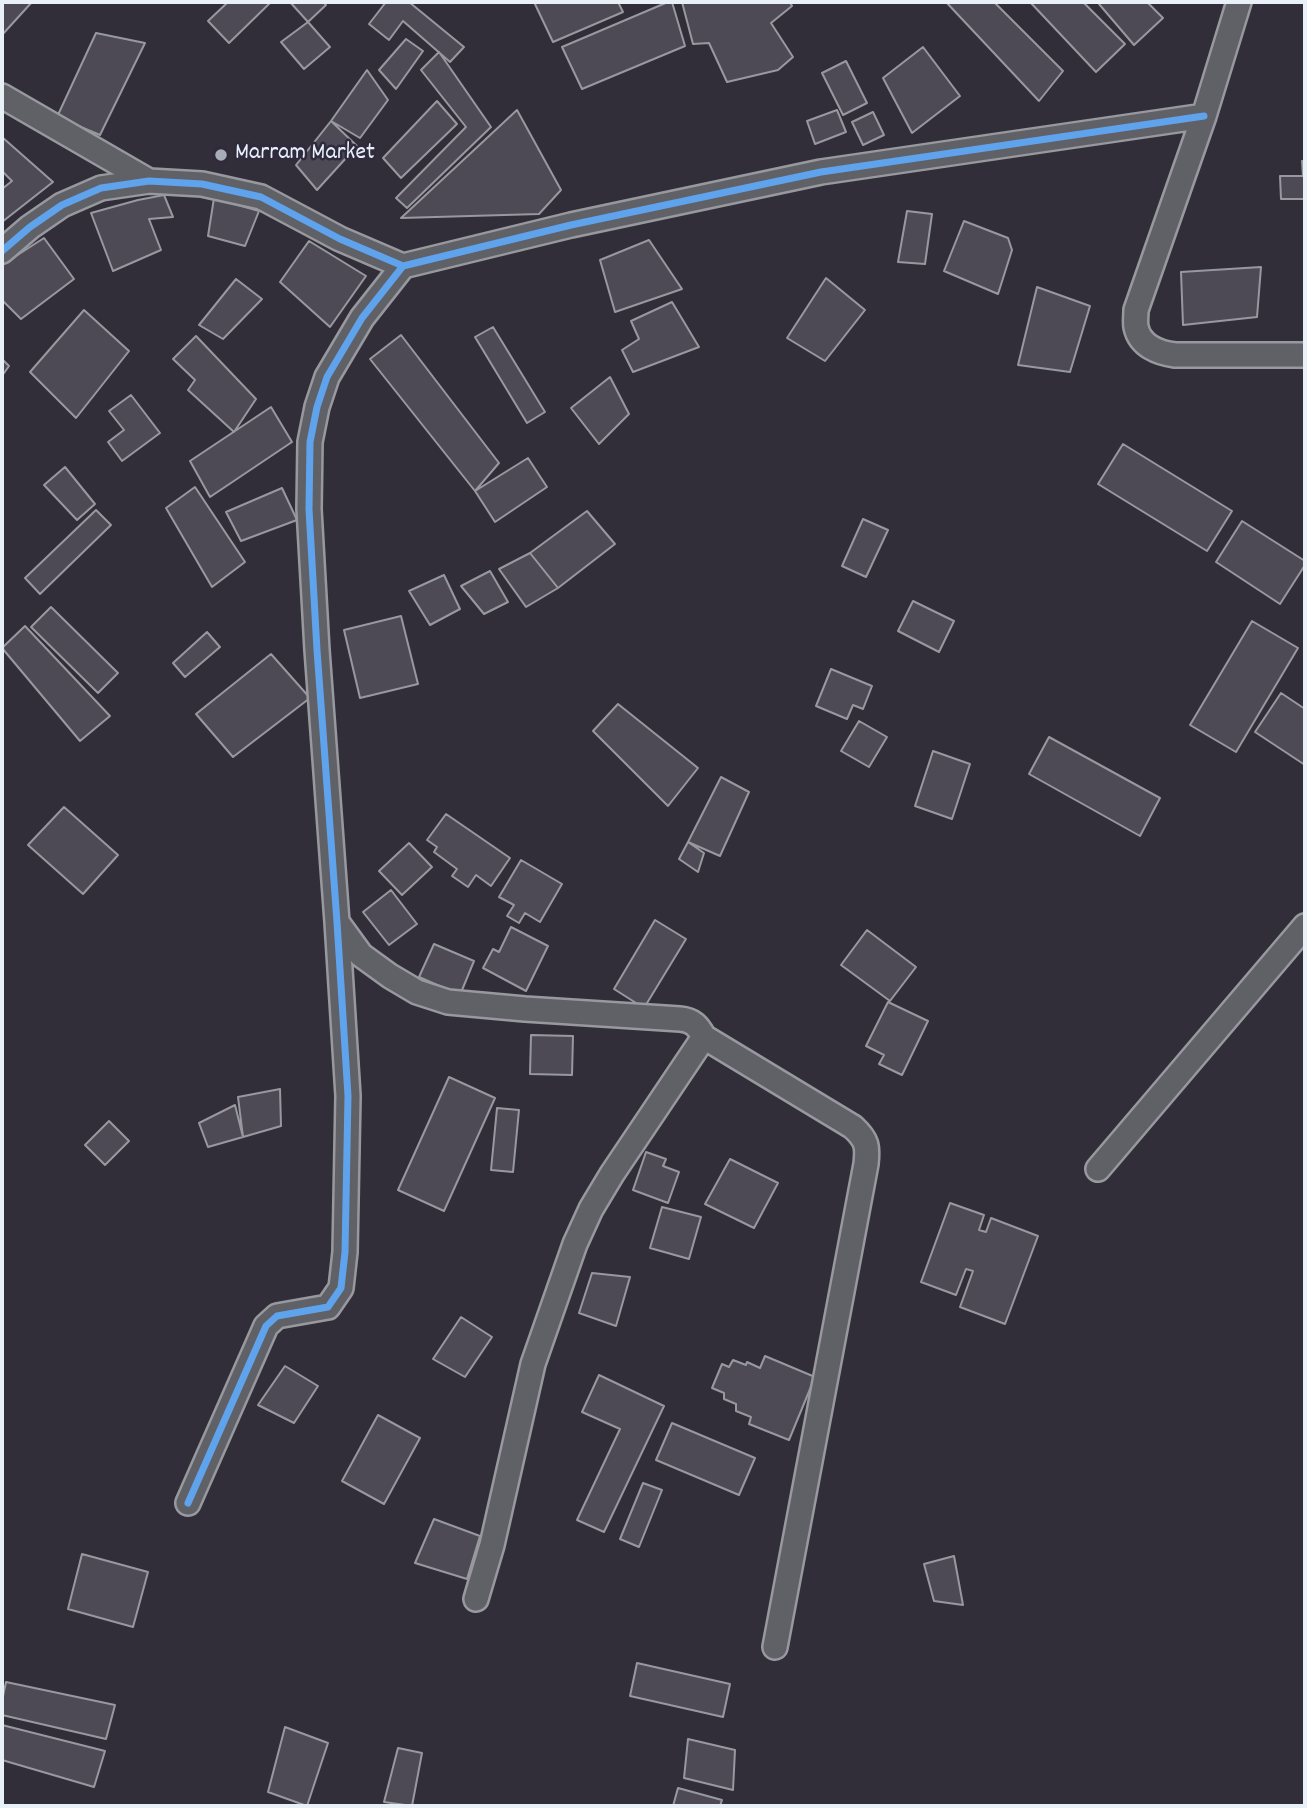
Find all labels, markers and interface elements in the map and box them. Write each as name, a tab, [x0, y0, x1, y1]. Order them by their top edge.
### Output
place label: Marram Market	[235, 141, 375, 169]
marker: Marram Market	[213, 147, 229, 163]

